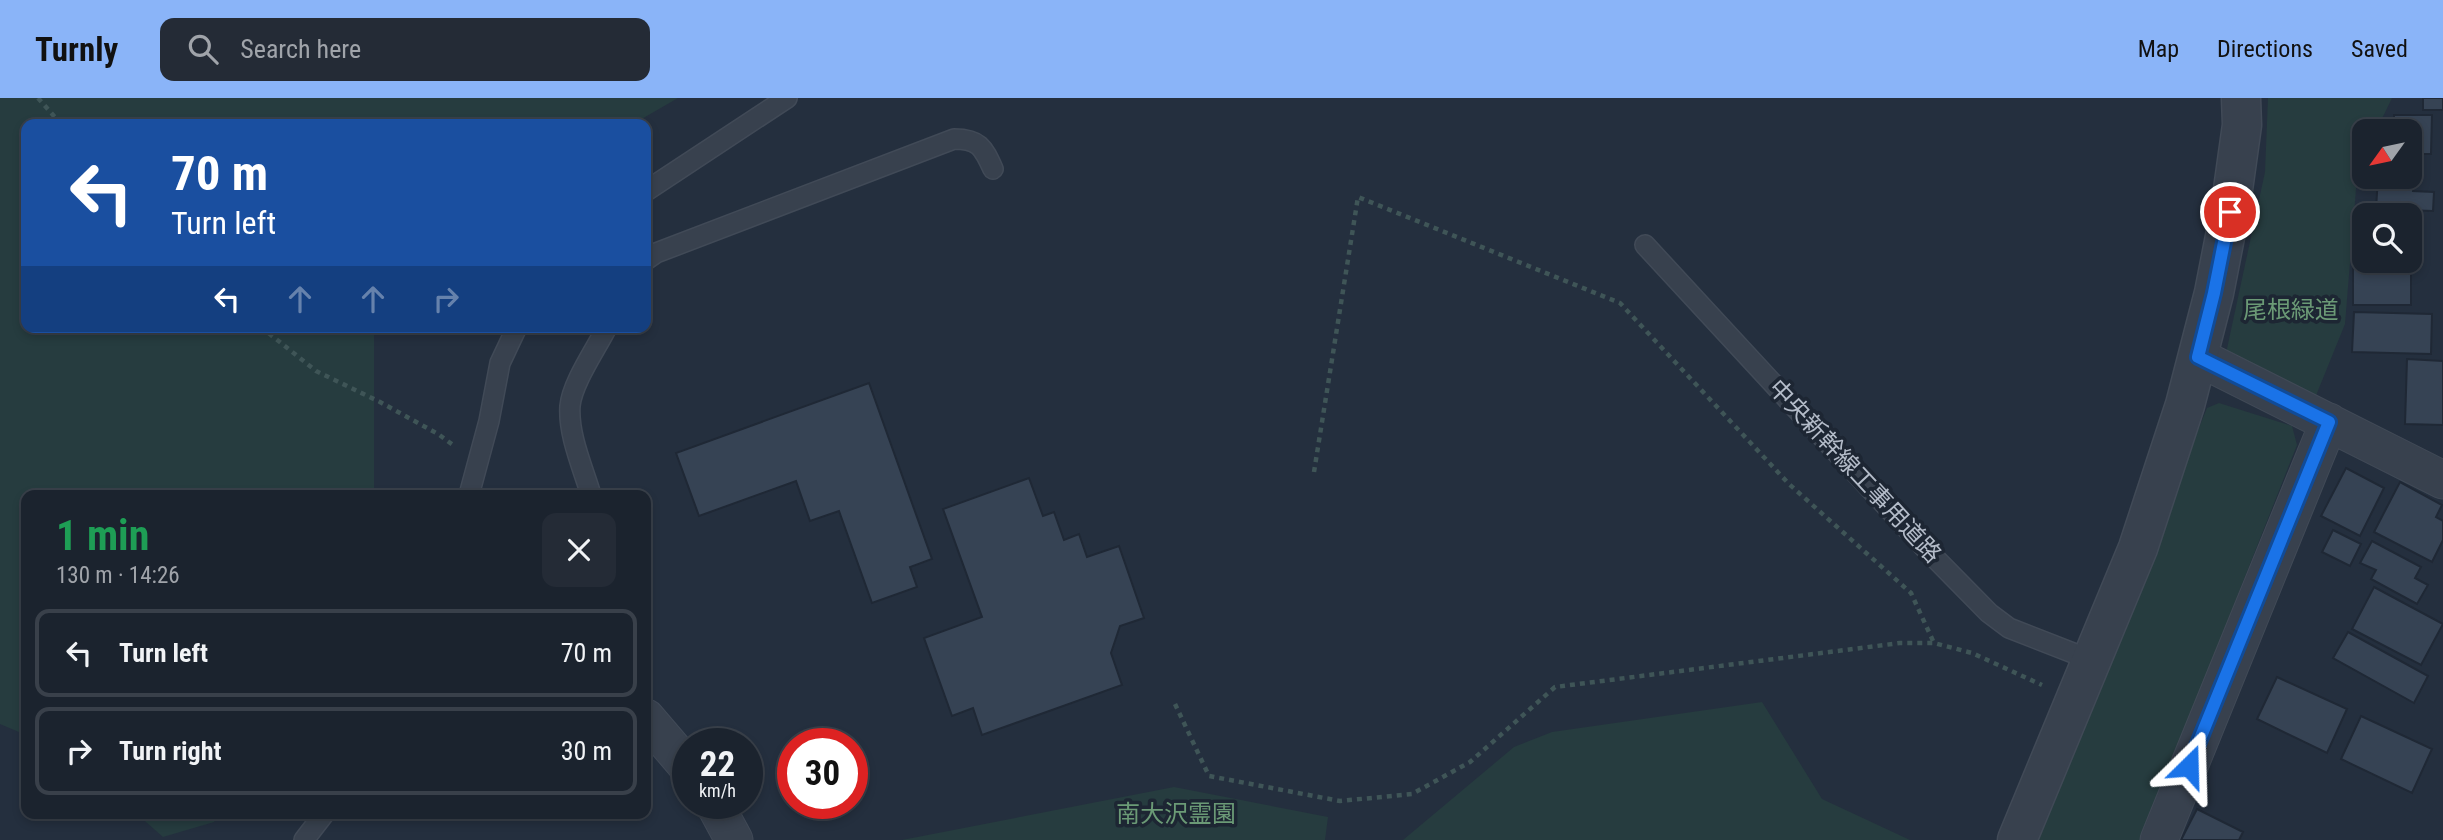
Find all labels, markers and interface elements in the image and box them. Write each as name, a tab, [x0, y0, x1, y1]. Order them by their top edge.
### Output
search box	[160, 18, 650, 81]
text: Turnly	[35, 30, 118, 69]
icon: search	[184, 30, 222, 68]
text: Search here	[240, 34, 361, 64]
text: Map	[2138, 35, 2179, 63]
text: Directions	[2217, 35, 2313, 63]
text: Saved	[2351, 35, 2408, 63]
north arrow	[2352, 119, 2422, 189]
map controls	[2352, 119, 2422, 273]
text: 70 m	[171, 145, 268, 202]
icon: left	[56, 147, 147, 238]
pin	[2200, 182, 2260, 242]
icon: arrive	[2211, 193, 2249, 231]
button: search	[2352, 203, 2422, 273]
text: Turn left	[171, 204, 276, 242]
icon: left	[208, 280, 246, 318]
icon: ahead	[281, 280, 319, 318]
icon: ahead	[354, 280, 392, 318]
icon: right	[427, 280, 465, 318]
park label: 尾根緑道	[2243, 296, 2339, 324]
street label: 中央新幹線工事用道路	[1763, 374, 1947, 568]
text: 1 min	[56, 511, 149, 560]
button: close	[542, 513, 616, 587]
text: 130 m · 14:26	[56, 562, 180, 589]
icon: left	[60, 634, 98, 672]
text: Turn left	[119, 638, 208, 668]
text: 70 m	[561, 638, 612, 668]
speed limit sign: 30	[777, 728, 868, 819]
position arrow	[2152, 729, 2226, 803]
icon: right	[60, 732, 98, 770]
text: Turn right	[119, 736, 221, 766]
text: 30 m	[561, 736, 612, 766]
text: 22	[700, 744, 735, 785]
text: km/h	[699, 780, 736, 801]
park label: 南大沢霊園	[1116, 800, 1236, 828]

